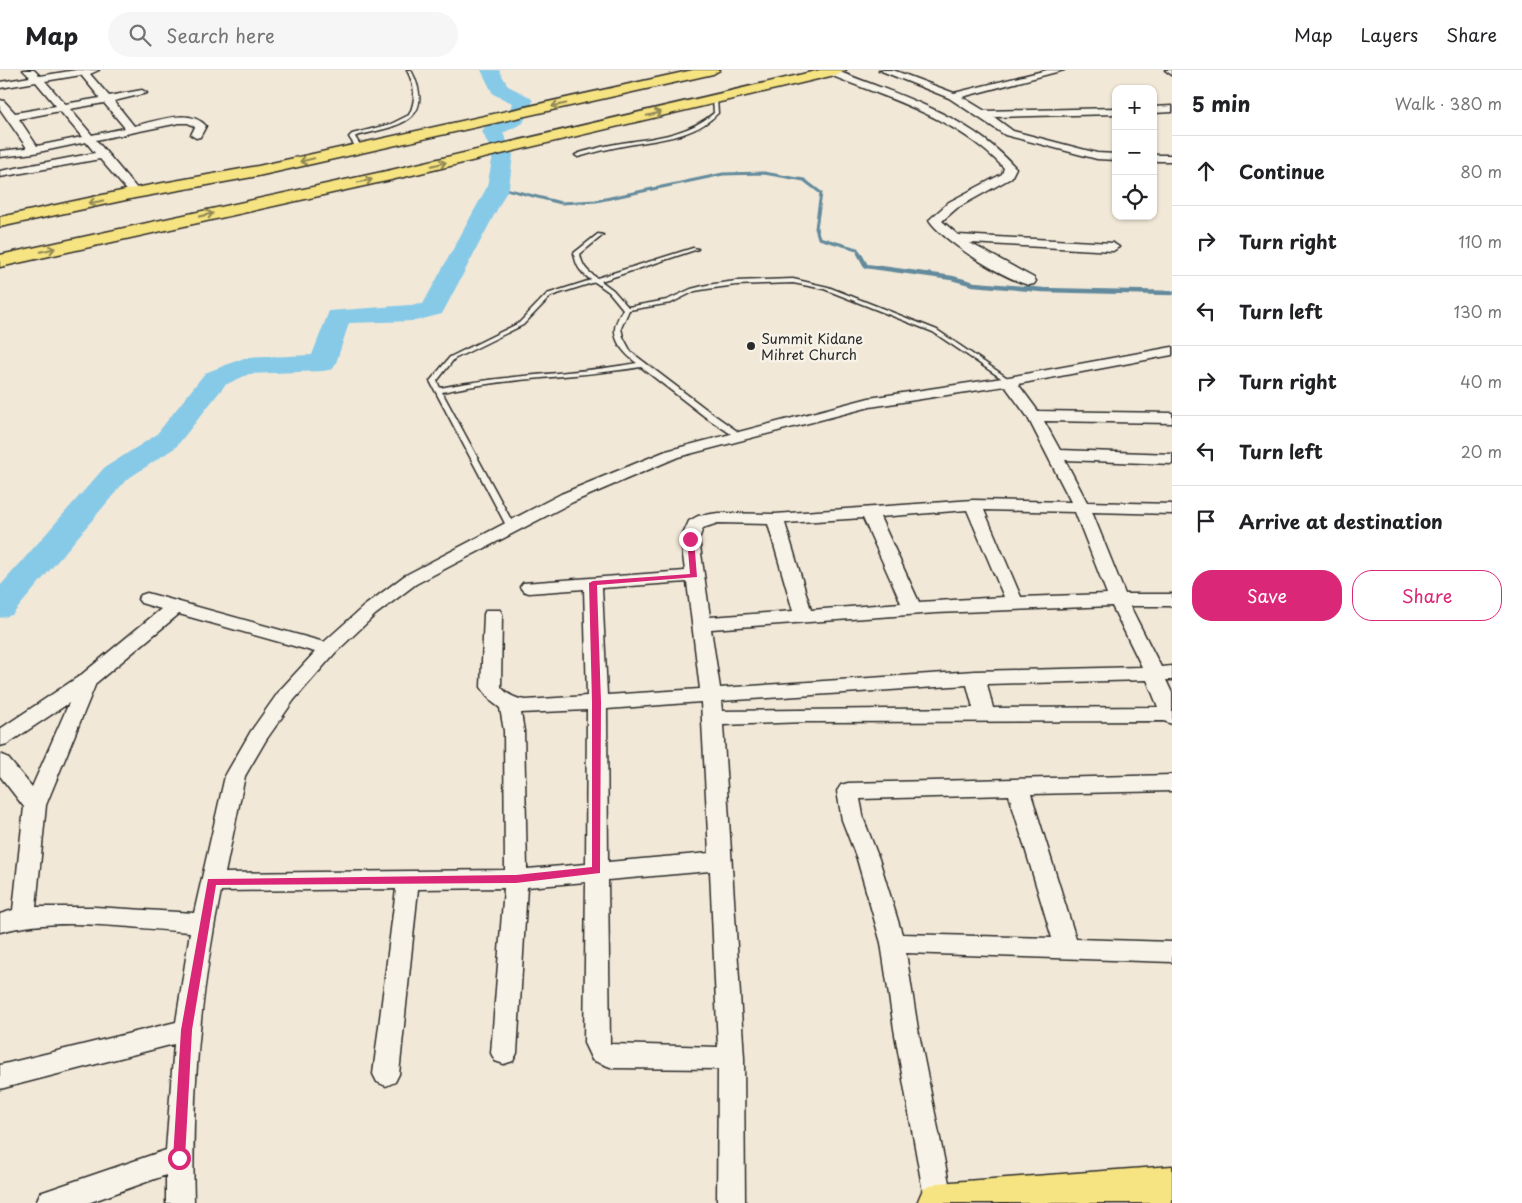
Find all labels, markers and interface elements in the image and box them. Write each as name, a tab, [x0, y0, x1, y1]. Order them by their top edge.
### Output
search box	[108, 12, 458, 57]
text: Map	[25, 17, 78, 53]
icon: search	[126, 21, 154, 49]
text: Search here	[166, 21, 275, 49]
text: Map	[1294, 21, 1333, 48]
text: Layers	[1361, 21, 1418, 48]
text: Share	[1446, 21, 1497, 48]
map controls	[1112, 85, 1157, 220]
button: +	[1112, 85, 1157, 130]
text: 5 min	[1192, 87, 1250, 119]
text: Walk · 380 m	[1395, 91, 1502, 115]
one-way arrow	[552, 101, 568, 110]
one-way arrow	[646, 109, 662, 118]
button: −	[1112, 130, 1157, 175]
one-way arrow	[299, 155, 315, 165]
icon: ahead	[1192, 157, 1220, 185]
text: Continue	[1239, 157, 1325, 185]
one-way arrow	[430, 159, 446, 168]
text: 80 m	[1460, 159, 1502, 183]
button: locate	[1112, 175, 1157, 220]
one-way arrow	[357, 176, 373, 185]
one-way arrow	[89, 198, 105, 207]
one-way arrow	[198, 210, 214, 219]
icon: right	[1192, 227, 1220, 255]
text: Turn right	[1239, 227, 1337, 255]
text: 110 m	[1459, 229, 1502, 253]
one-way arrow	[39, 245, 55, 255]
icon: left	[1192, 297, 1220, 325]
text: Turn left	[1239, 297, 1323, 325]
text: 130 m	[1454, 299, 1502, 323]
place label: Summit Kidane Mihret Church	[761, 328, 863, 365]
marker: Summit Kidane Mihret Church	[745, 340, 757, 352]
icon: right	[1192, 367, 1220, 395]
text: Turn right	[1239, 367, 1337, 395]
text: 40 m	[1460, 369, 1502, 393]
icon: left	[1192, 437, 1220, 465]
text: Turn left	[1239, 437, 1323, 465]
text: 20 m	[1461, 439, 1502, 463]
icon: arrive	[1192, 507, 1220, 535]
text: Arrive at destination	[1239, 507, 1443, 535]
route end	[679, 528, 702, 551]
button: Save	[1192, 570, 1342, 621]
button: Share	[1352, 570, 1502, 621]
route start	[168, 1147, 191, 1170]

